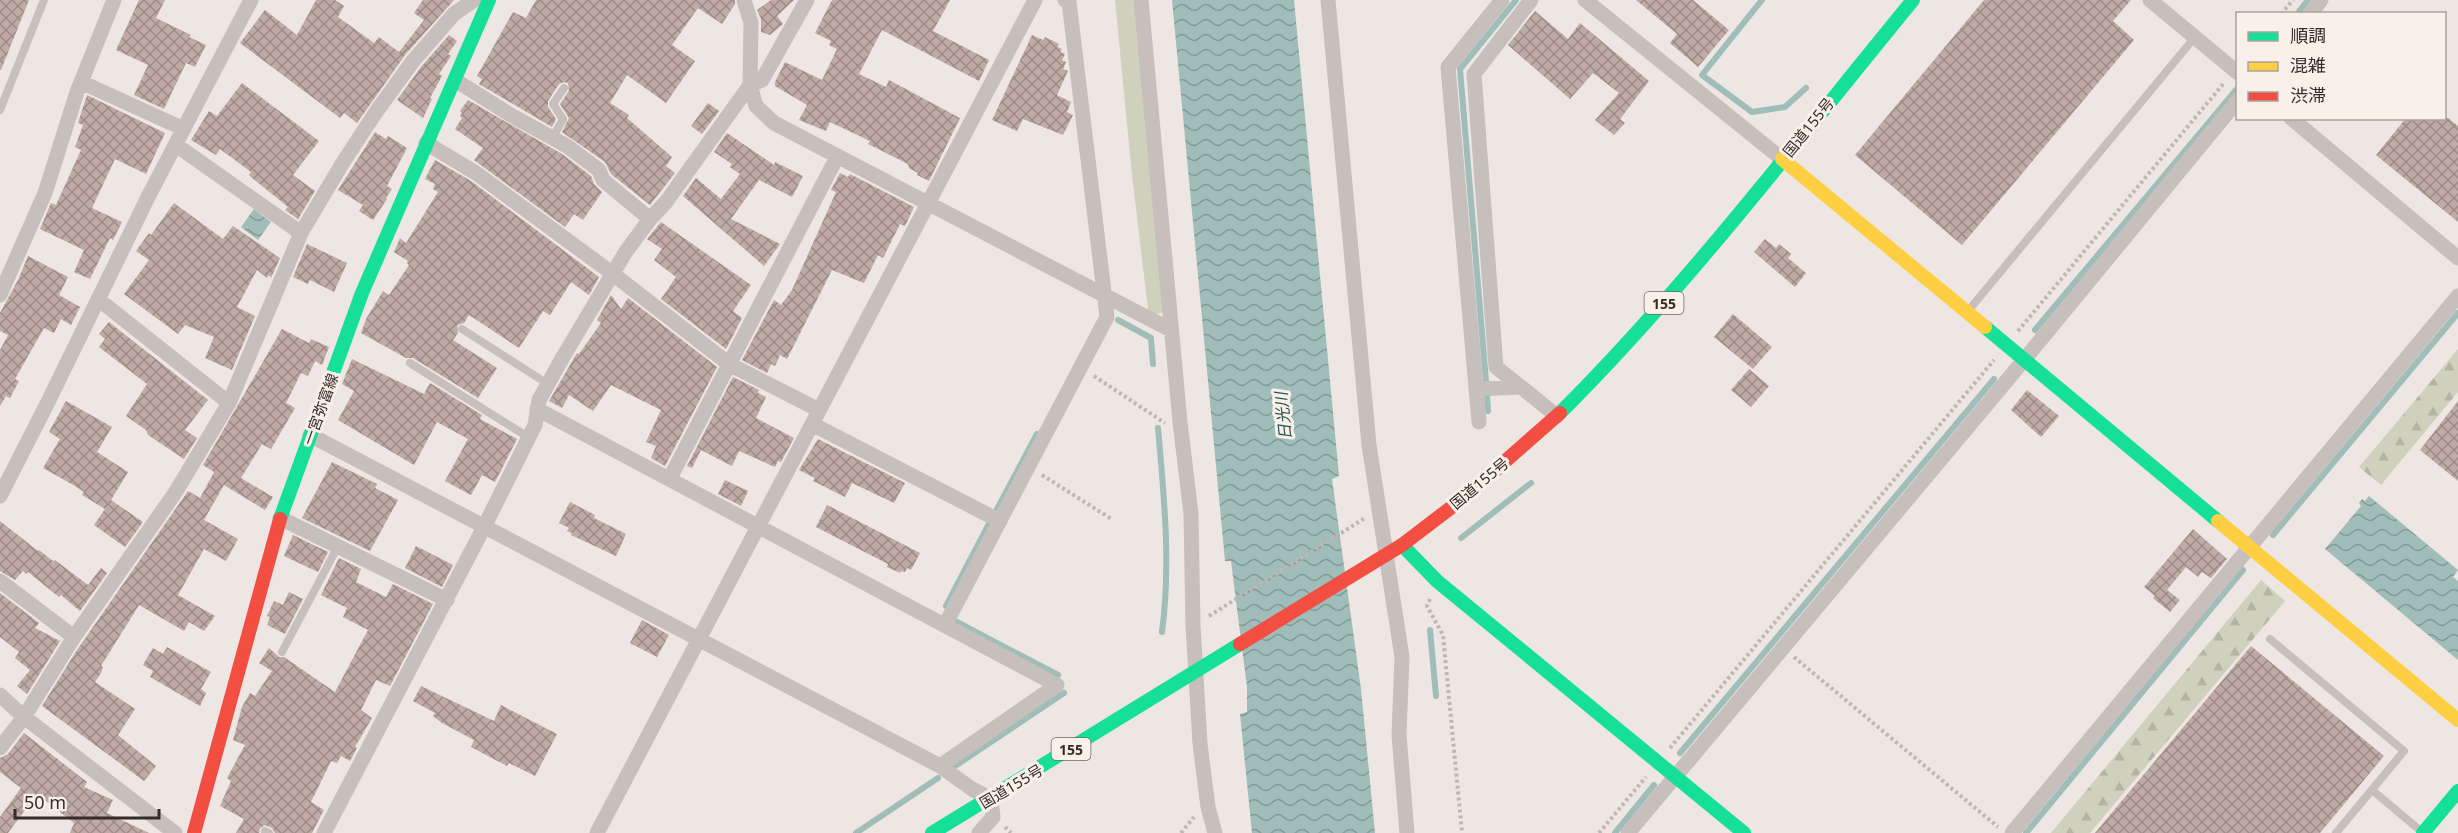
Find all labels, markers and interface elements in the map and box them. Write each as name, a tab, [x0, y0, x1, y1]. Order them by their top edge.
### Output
legend	[2236, 12, 2446, 120]
text: 順調	[2290, 23, 2326, 47]
text: 混雑	[2290, 53, 2326, 77]
text: 渋滞	[2290, 83, 2326, 107]
street label: 国道155号	[1778, 93, 1838, 161]
road number: 155	[1644, 292, 1684, 314]
street label: 一宮弥富線	[298, 370, 342, 448]
water label: 日光川	[1269, 389, 1296, 441]
street label: 国道155号	[1445, 453, 1513, 513]
road number: 155	[1052, 738, 1090, 760]
street label: 国道155号	[976, 759, 1046, 813]
scale bar	[15, 782, 159, 820]
text: 50 m	[24, 790, 66, 814]

